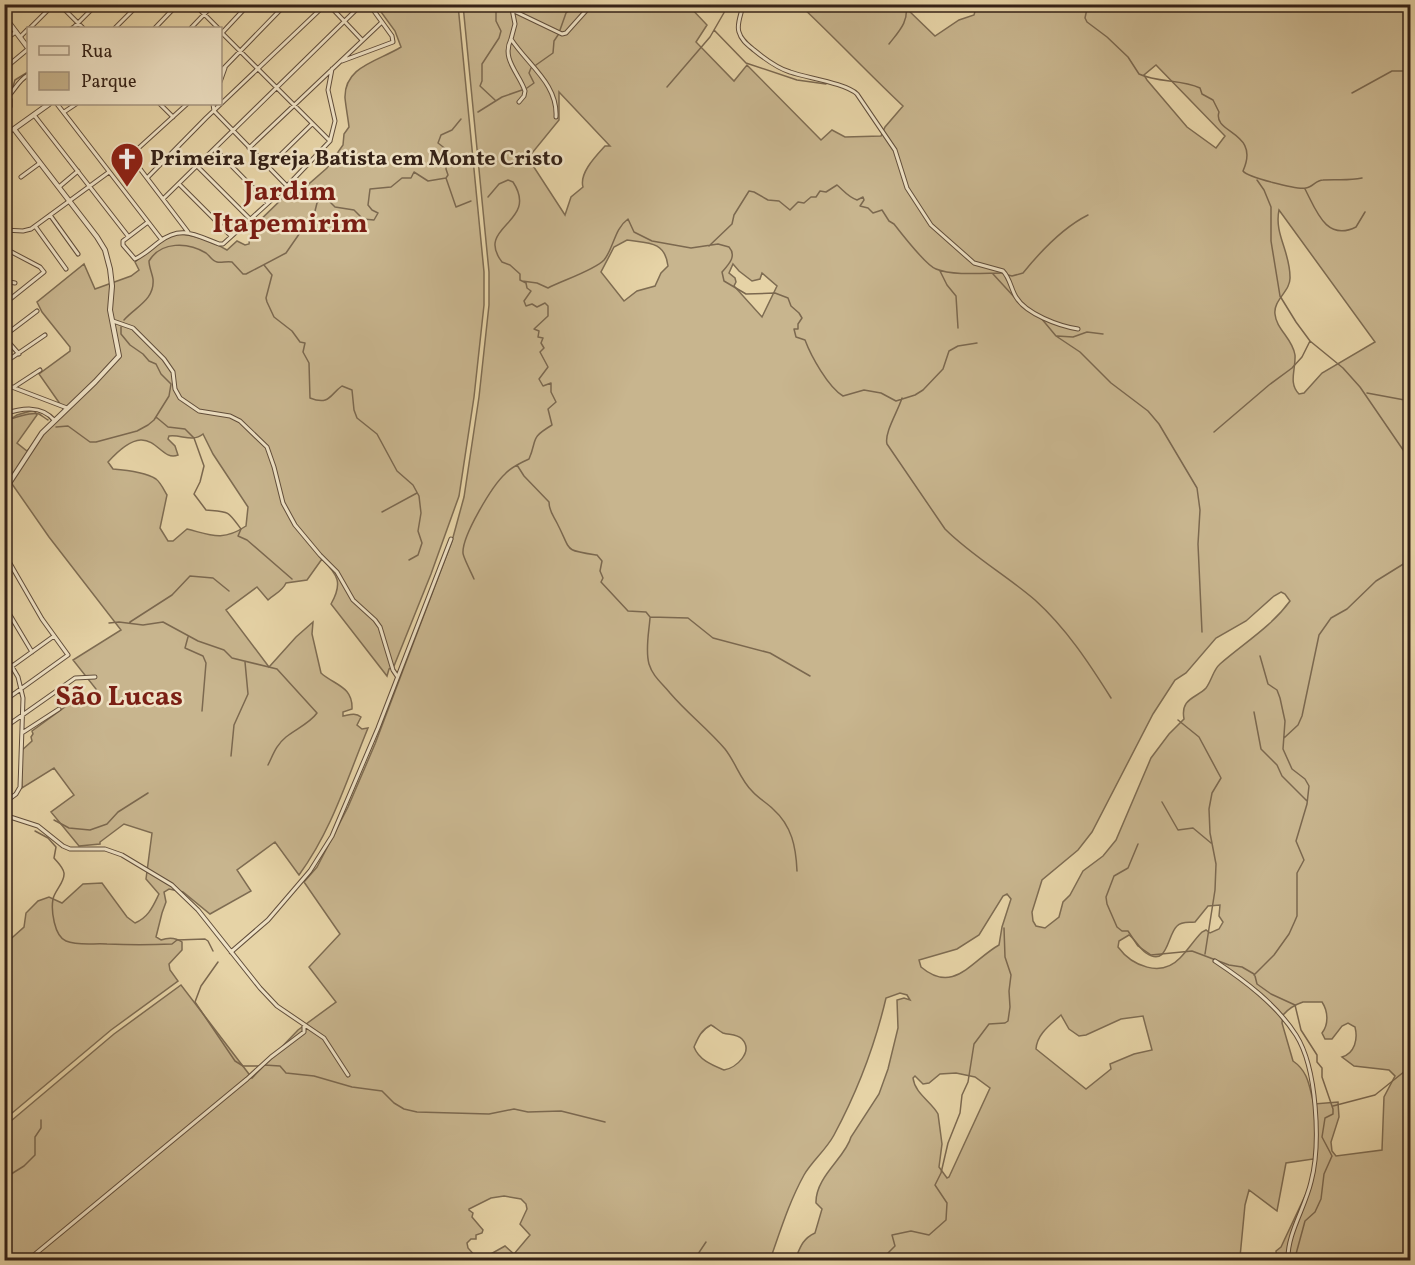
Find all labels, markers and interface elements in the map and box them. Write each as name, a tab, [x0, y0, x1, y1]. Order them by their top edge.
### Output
legend	[27, 27, 222, 105]
text: Rua	[81, 40, 112, 65]
text: Parque	[81, 70, 136, 95]
church icon: Primeira Igreja Batista em Monte Cristo	[109, 141, 145, 188]
place label: Primeira Igreja Batista em Monte Cristo	[150, 144, 563, 175]
district label: Jardim Itapemirim	[212, 173, 368, 244]
district label: São Lucas	[55, 678, 183, 717]

